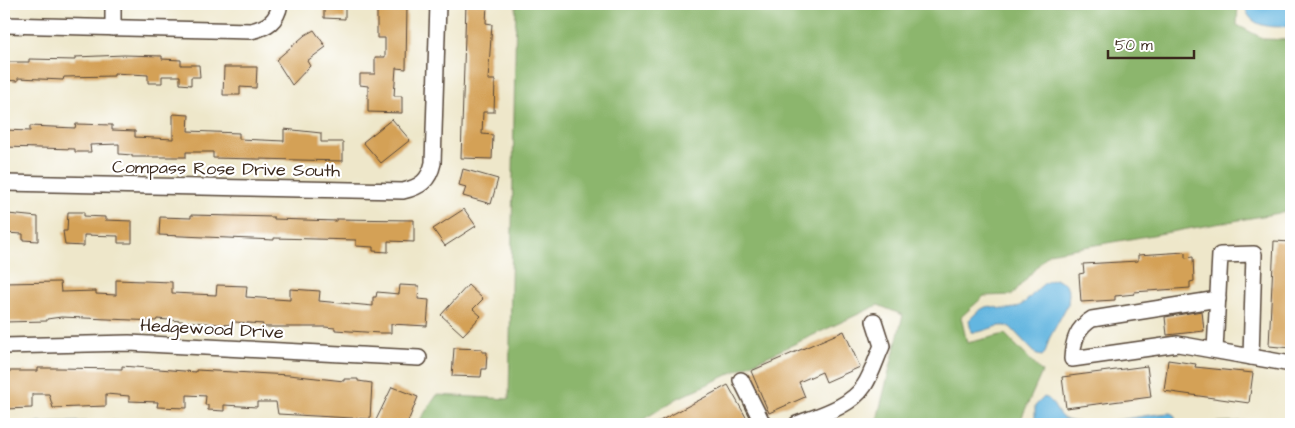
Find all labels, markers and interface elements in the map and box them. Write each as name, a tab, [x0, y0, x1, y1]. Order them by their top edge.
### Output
scale bar	[1108, 28, 1194, 60]
text: 50 m	[1115, 35, 1153, 56]
street label: Compass Rose Drive South	[112, 155, 340, 183]
street label: Hedgewood Drive	[140, 313, 285, 346]

